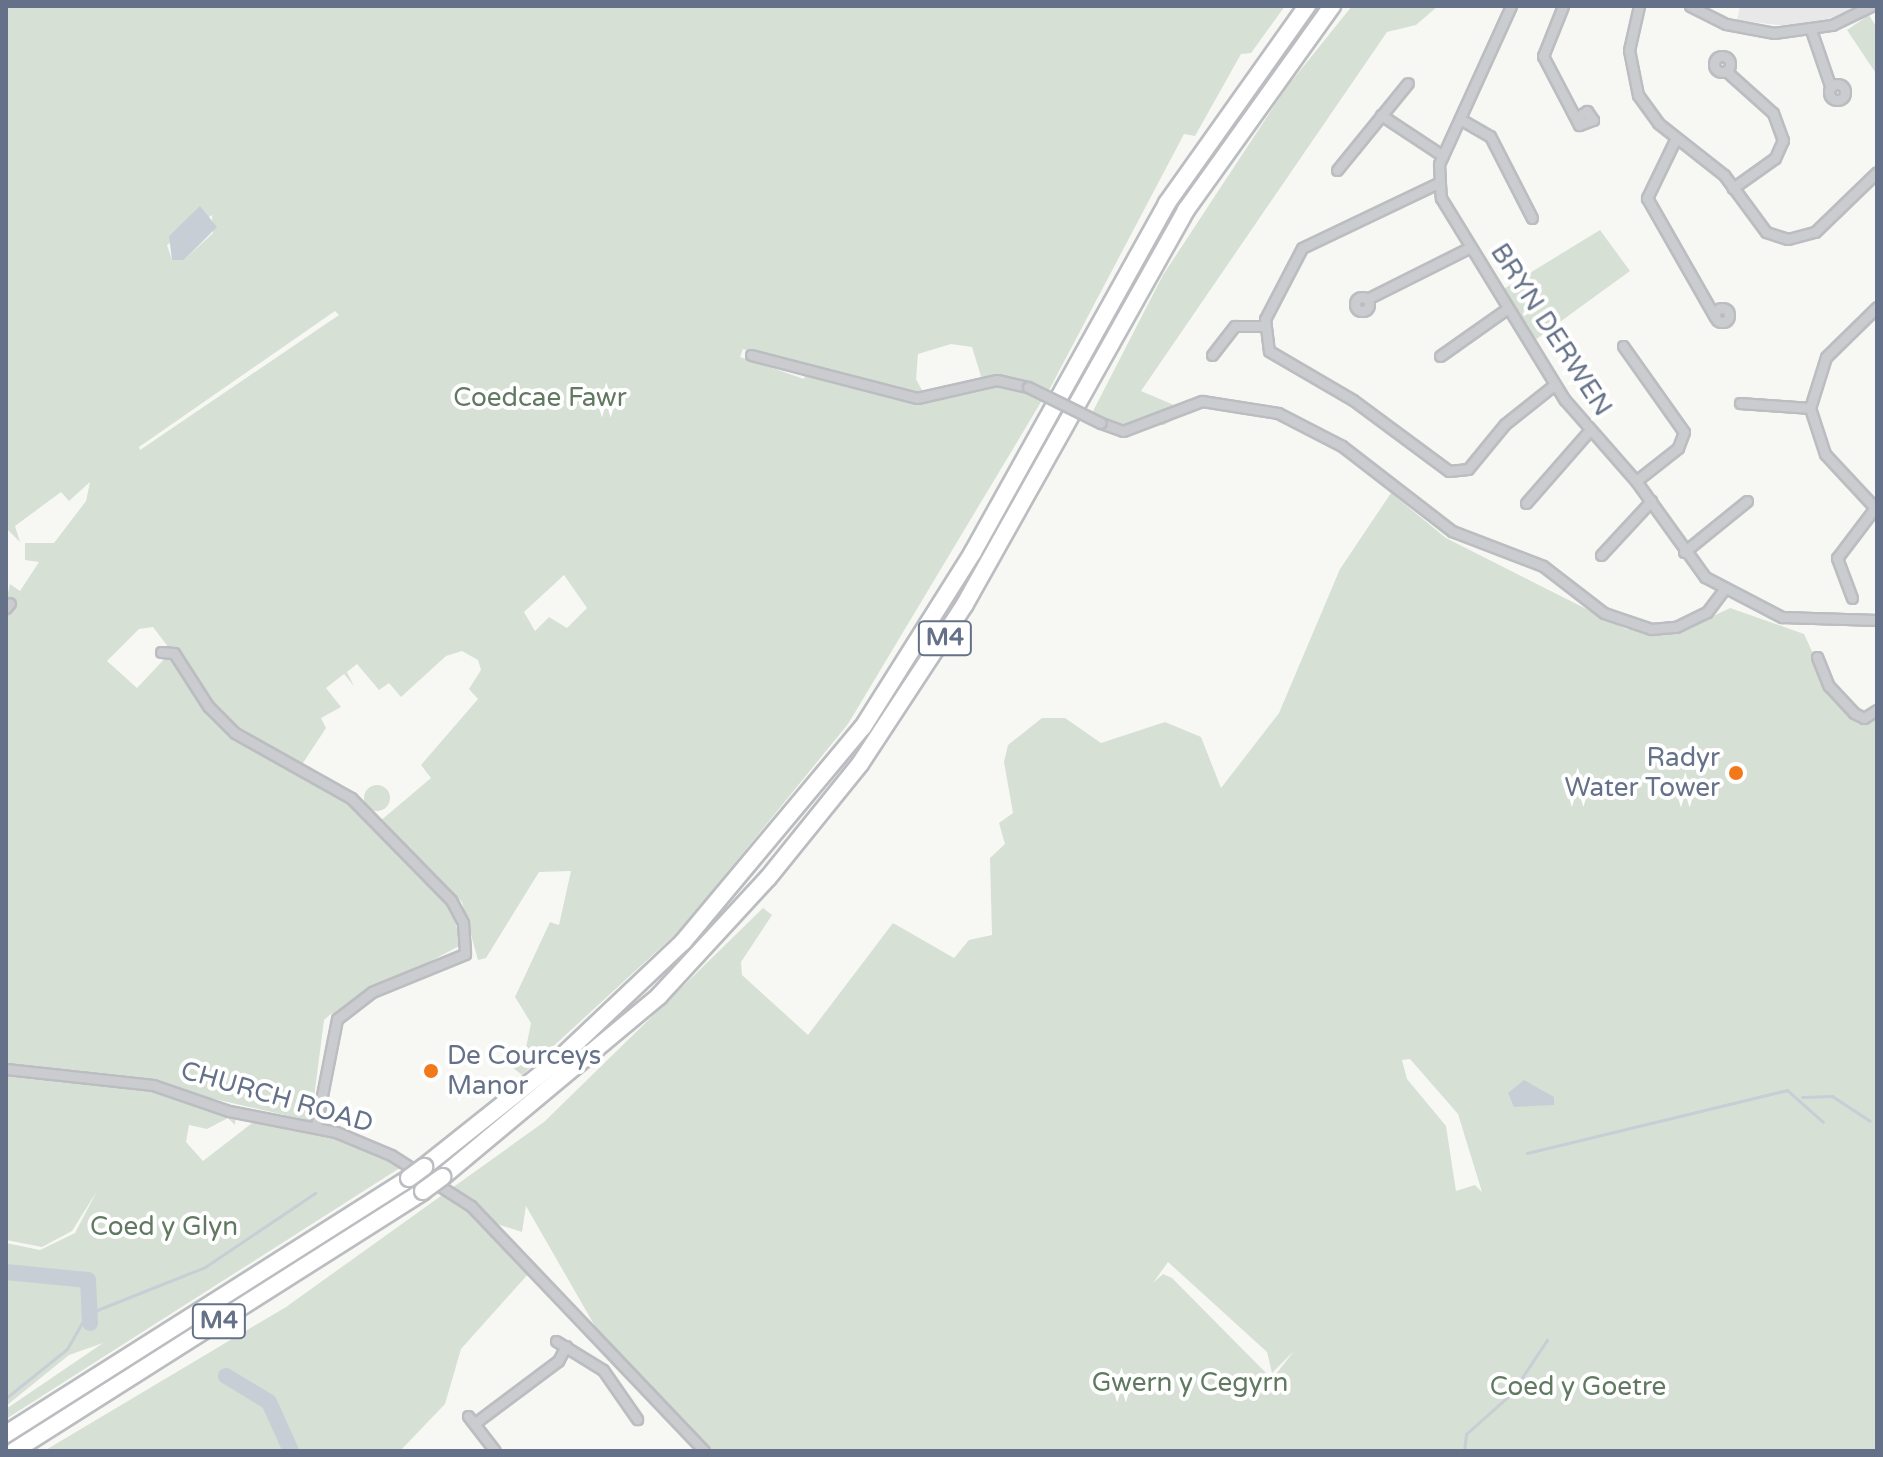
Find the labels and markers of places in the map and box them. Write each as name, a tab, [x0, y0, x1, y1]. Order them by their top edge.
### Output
place label: Radyr Water Tower	[1564, 742, 1720, 804]
marker: Radyr Water Tower	[1727, 764, 1745, 782]
place label: De Courceys Manor	[447, 1040, 601, 1102]
marker: De Courceys Manor	[422, 1062, 440, 1080]

